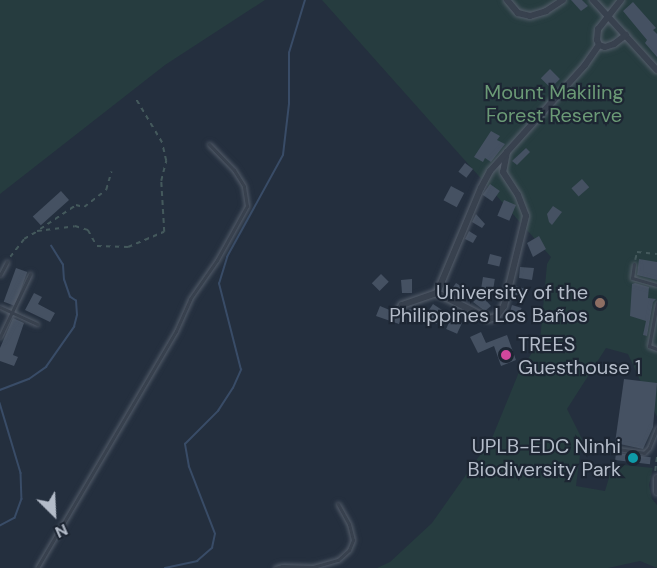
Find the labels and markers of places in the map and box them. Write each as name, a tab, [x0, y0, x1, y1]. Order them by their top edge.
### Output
place label: University of the Philippines Los Baños	[389, 280, 588, 327]
marker: University of the Philippines Los Baños	[593, 296, 607, 310]
place label: TREES Guesthouse 1	[518, 332, 641, 379]
marker: TREES Guesthouse 1	[499, 348, 513, 362]
place label: UPLB-EDC Ninhi Biodiversity Park	[468, 434, 621, 481]
marker: UPLB-EDC Ninhi Biodiversity Park	[626, 451, 640, 465]

